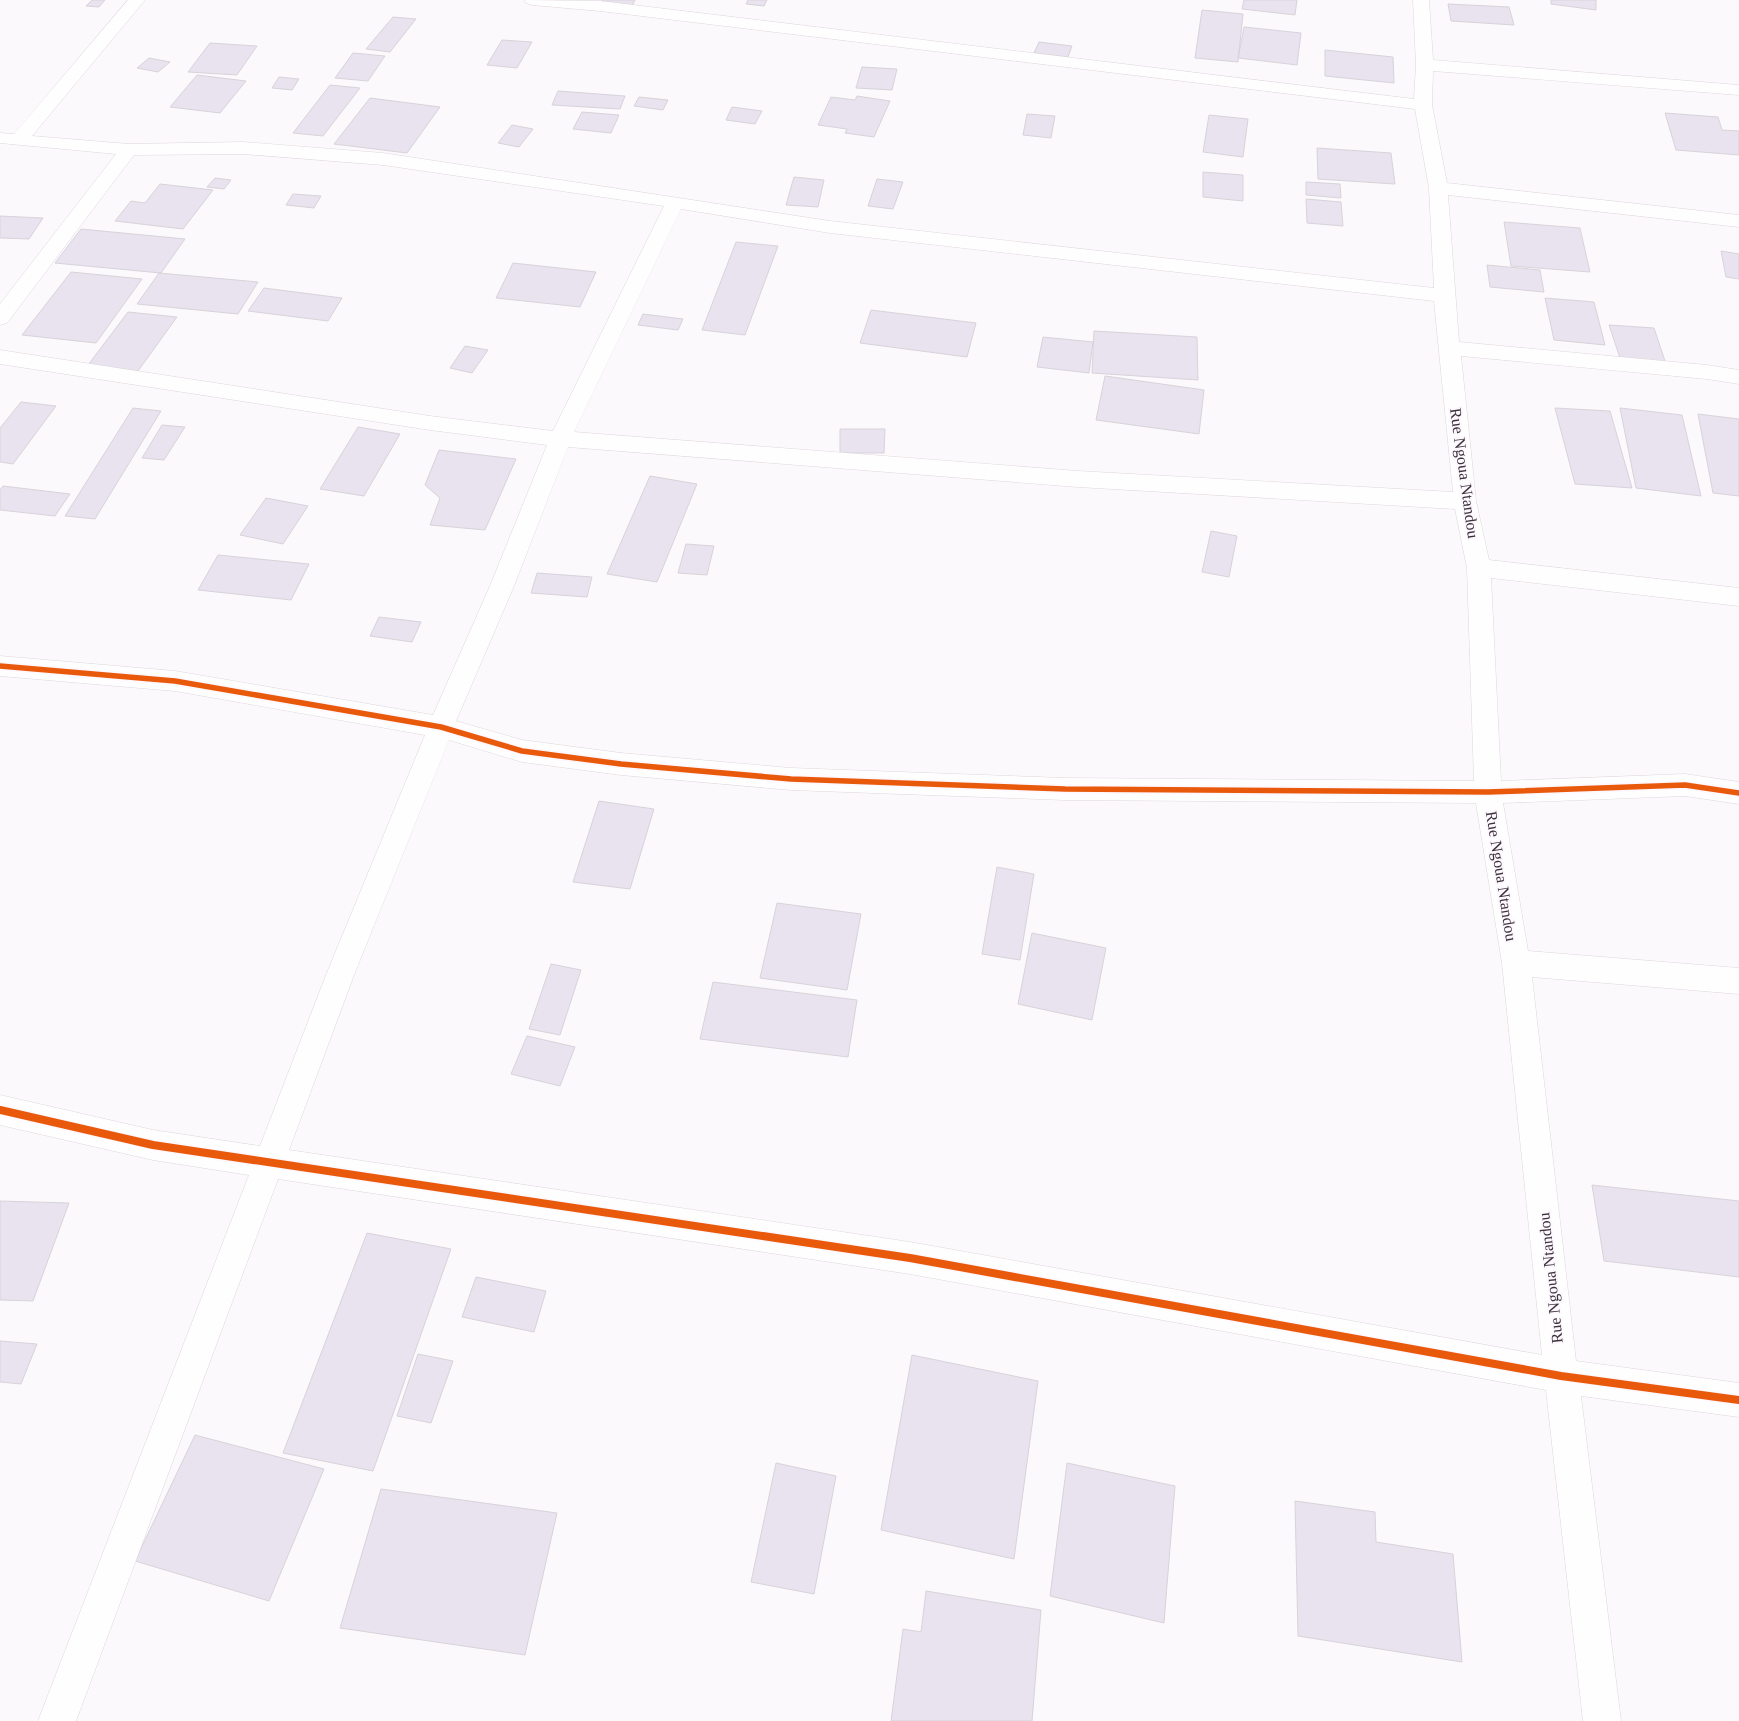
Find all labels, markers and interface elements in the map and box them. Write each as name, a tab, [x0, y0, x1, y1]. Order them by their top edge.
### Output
street label: Rue Ngoua Ntandou	[1446, 407, 1482, 540]
street label: Rue Ngoua Ntandou	[1482, 810, 1520, 943]
street label: Rue Ngoua Ntandou	[1535, 1212, 1567, 1344]

